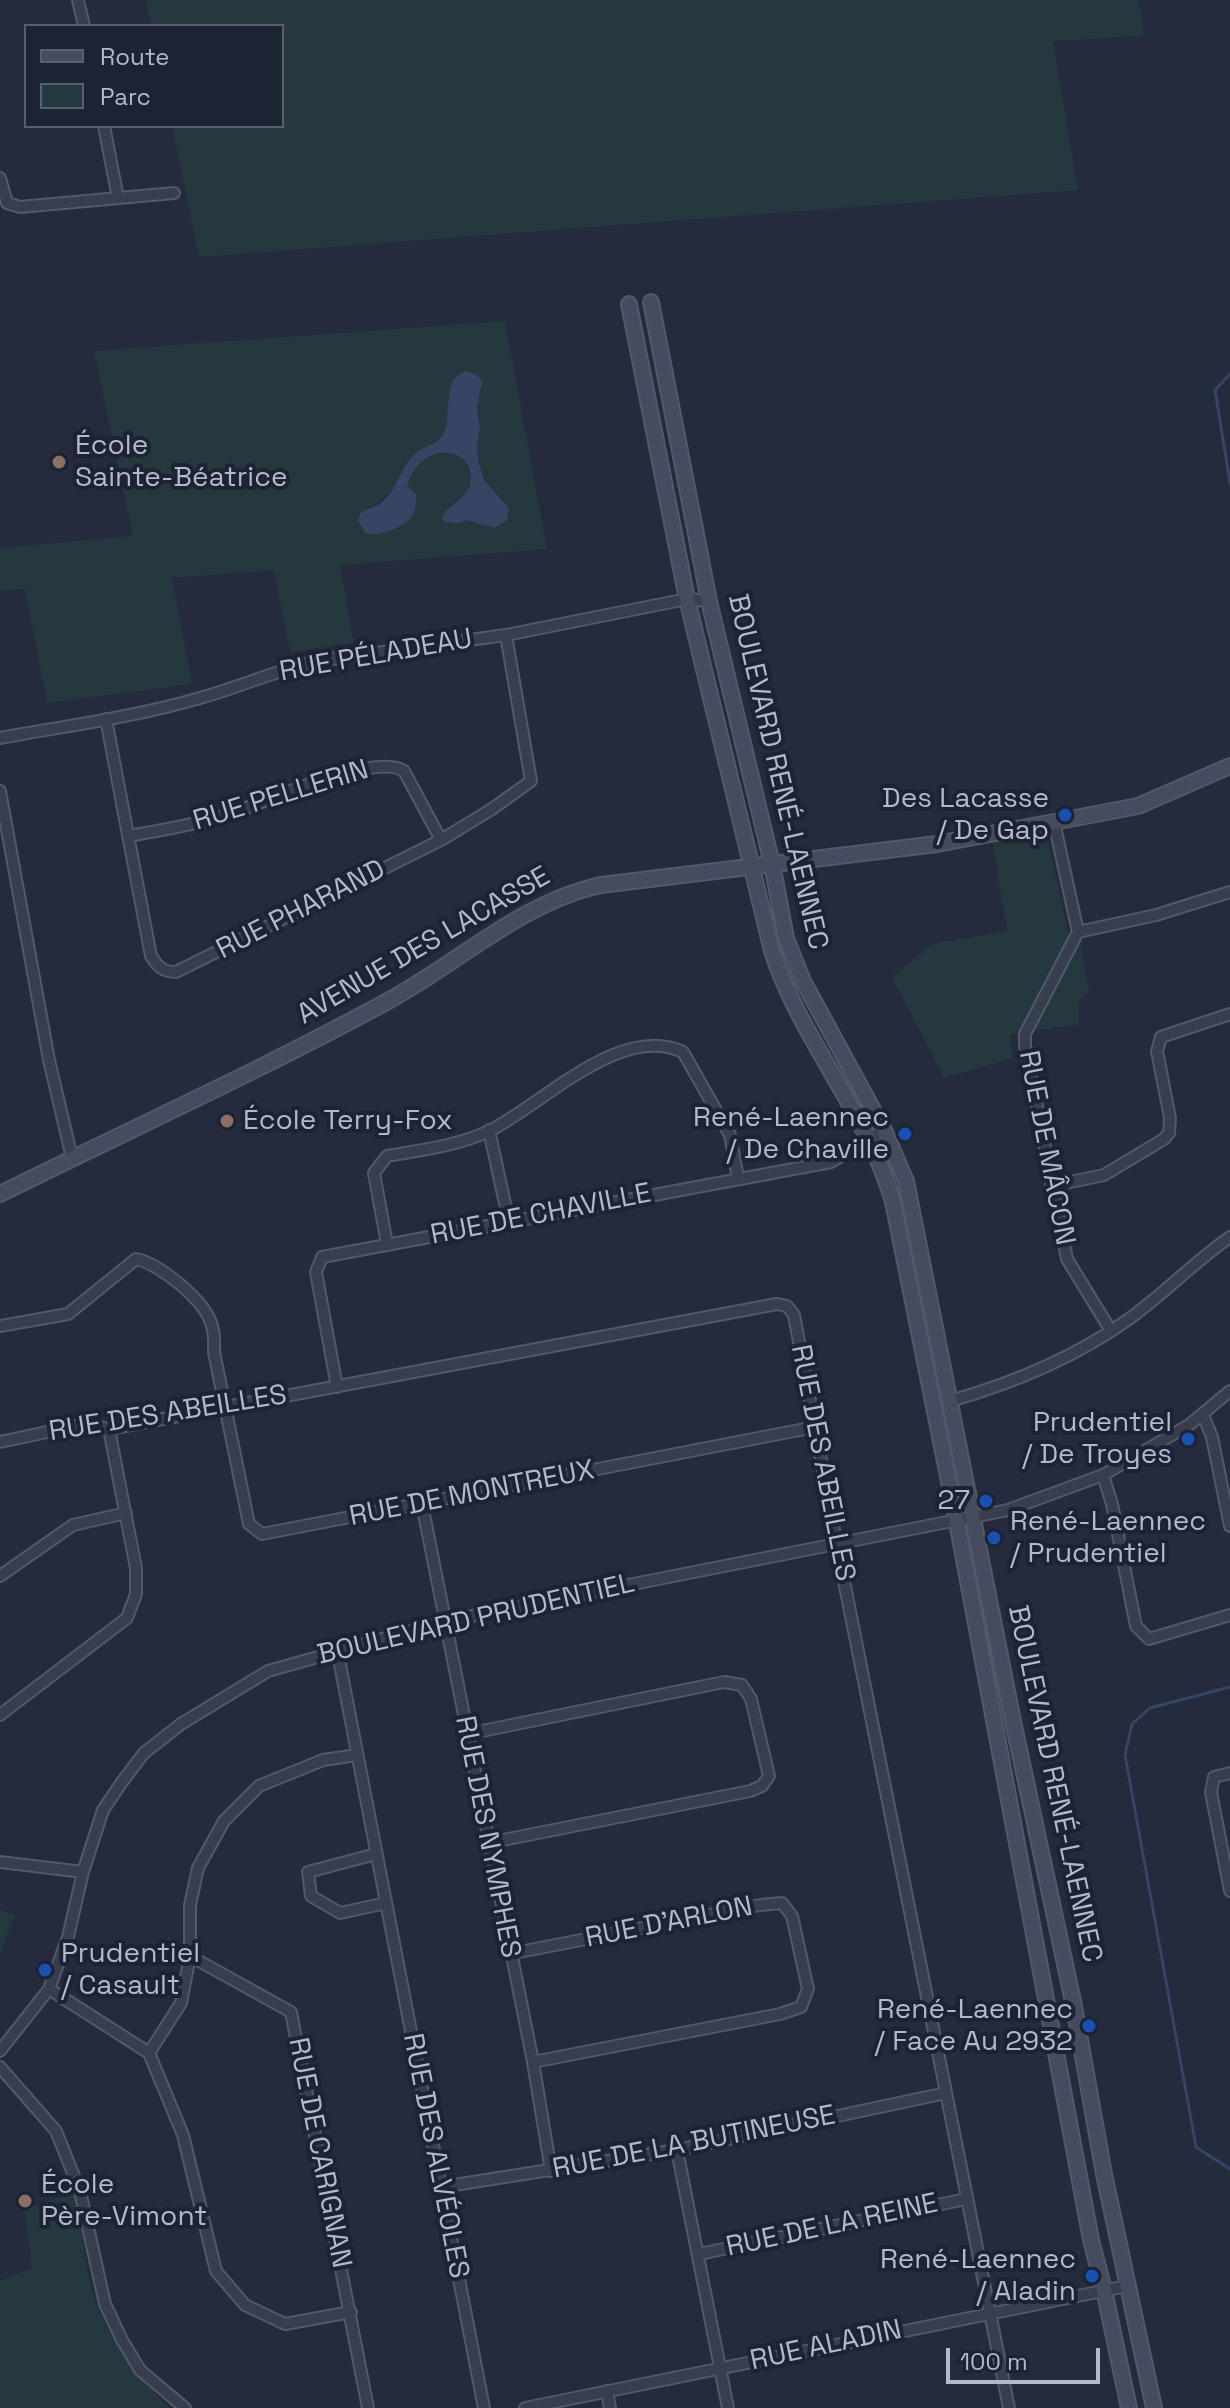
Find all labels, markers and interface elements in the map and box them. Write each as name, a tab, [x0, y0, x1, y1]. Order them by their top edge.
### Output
legend	[24, 24, 284, 128]
text: Route	[100, 41, 169, 72]
text: Parc	[100, 81, 151, 112]
place label: École Sainte-Béatrice	[75, 429, 287, 495]
marker: École Sainte-Béatrice	[50, 453, 68, 471]
street label: BOULEVARD RENÉ-LAENNEC	[720, 591, 834, 953]
street label: RUE PÉLADEAU	[277, 623, 475, 689]
street label: RUE PELLERIN	[189, 753, 373, 839]
place label: Des Lacasse / De Gap	[882, 782, 1049, 848]
marker: Des Lacasse / De Gap	[1056, 806, 1074, 824]
street label: RUE PHARAND	[211, 853, 391, 967]
street label: AVENUE DES LACASSE	[292, 860, 556, 1032]
street label: RUE DE MÂCON	[1011, 1048, 1081, 1248]
place label: René-Laennec / De Chaville	[693, 1101, 889, 1167]
place label: École Terry-Fox	[243, 1104, 453, 1138]
marker: École Terry-Fox	[218, 1112, 236, 1130]
marker: René-Laennec / De Chaville	[896, 1125, 914, 1143]
street label: RUE DE CHAVILLE	[428, 1177, 654, 1253]
street label: RUE DES ABEILLES	[783, 1342, 861, 1584]
street label: RUE DES ABEILLES	[47, 1379, 289, 1449]
place label: Prudentiel / De Troyes	[1022, 1406, 1172, 1472]
marker: Prudentiel / De Troyes	[1179, 1430, 1197, 1448]
street label: RUE DE MONTREUX	[347, 1454, 597, 1534]
place label: 27	[938, 1484, 970, 1518]
marker: 27	[977, 1492, 995, 1510]
place label: René-Laennec / Prudentiel	[1010, 1505, 1206, 1571]
marker: René-Laennec / Prudentiel	[985, 1529, 1003, 1547]
street label: BOULEVARD PRUDENTIEL	[314, 1567, 638, 1673]
street label: BOULEVARD RENÉ-LAENNEC	[1000, 1603, 1108, 1965]
street label: RUE DES NYMPHES	[447, 1713, 527, 1961]
street label: RUE D'ARLON	[583, 1890, 755, 1956]
place label: Prudentiel / Casault	[61, 1937, 200, 2003]
marker: Prudentiel / Casault	[36, 1961, 54, 1979]
place label: René-Laennec / Face Au 2932	[875, 1993, 1073, 2059]
marker: René-Laennec / Face Au 2932	[1080, 2017, 1098, 2035]
street label: RUE DES ALVÉOLES	[395, 2031, 475, 2281]
street label: RUE DE CARIGNAN	[280, 2035, 358, 2271]
street label: RUE DE LA BUTINEUSE	[550, 2099, 838, 2187]
place label: École Père-Vimont	[41, 2168, 207, 2234]
street label: RUE DE LA REINE	[723, 2187, 941, 2265]
marker: École Père-Vimont	[16, 2192, 34, 2210]
place label: René-Laennec / Aladin	[880, 2243, 1076, 2309]
marker: René-Laennec / Aladin	[1083, 2267, 1101, 2285]
street label: RUE ALADIN	[747, 2314, 905, 2378]
scale bar	[950, 2332, 1104, 2382]
text: 100 m	[960, 2346, 1028, 2377]

